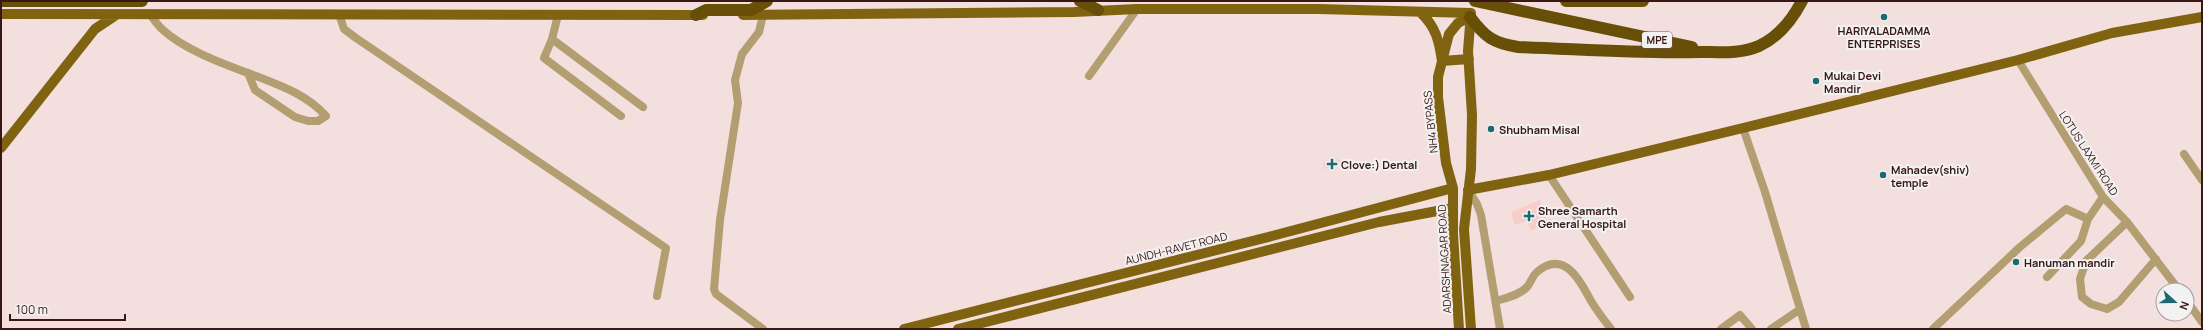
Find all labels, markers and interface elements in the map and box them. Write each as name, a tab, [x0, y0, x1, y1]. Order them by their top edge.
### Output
marker: HARIYALADAMMA ENTERPRISES	[1879, 12, 1889, 22]
place label: HARIYALADAMMA ENTERPRISES	[1838, 23, 1931, 51]
road number: MPE	[1642, 32, 1672, 48]
place label: Mukai Devi Mandir	[1824, 68, 1881, 96]
marker: Mukai Devi Mandir	[1811, 76, 1821, 86]
street label: NH4 BYPASS	[1419, 90, 1441, 154]
street label: LOTUS LAXMI ROAD	[2056, 108, 2122, 198]
place label: Shubham Misal	[1499, 122, 1580, 137]
marker: Shubham Misal	[1486, 124, 1496, 134]
place label: Clove:) Dental	[1341, 157, 1417, 172]
marker: Clove:) Dental	[1326, 158, 1338, 170]
place label: Mahadev(shiv) temple	[1891, 162, 1970, 190]
marker: Mahadev(shiv) temple	[1878, 170, 1888, 180]
place label: Shree Samarth General Hospital	[1538, 203, 1626, 231]
street label: ADARSHNAGAR ROAD	[1434, 204, 1454, 314]
marker: Shree Samarth General Hospital	[1523, 210, 1535, 222]
street label: AUNDH-RAVET ROAD	[1123, 228, 1229, 268]
place label: Hanuman mandir	[2024, 255, 2115, 270]
marker: Hanuman mandir	[2011, 257, 2021, 267]
north arrow	[2155, 282, 2195, 322]
scale bar	[10, 296, 125, 322]
text: N	[2176, 299, 2193, 312]
text: 100 m	[16, 301, 48, 318]

